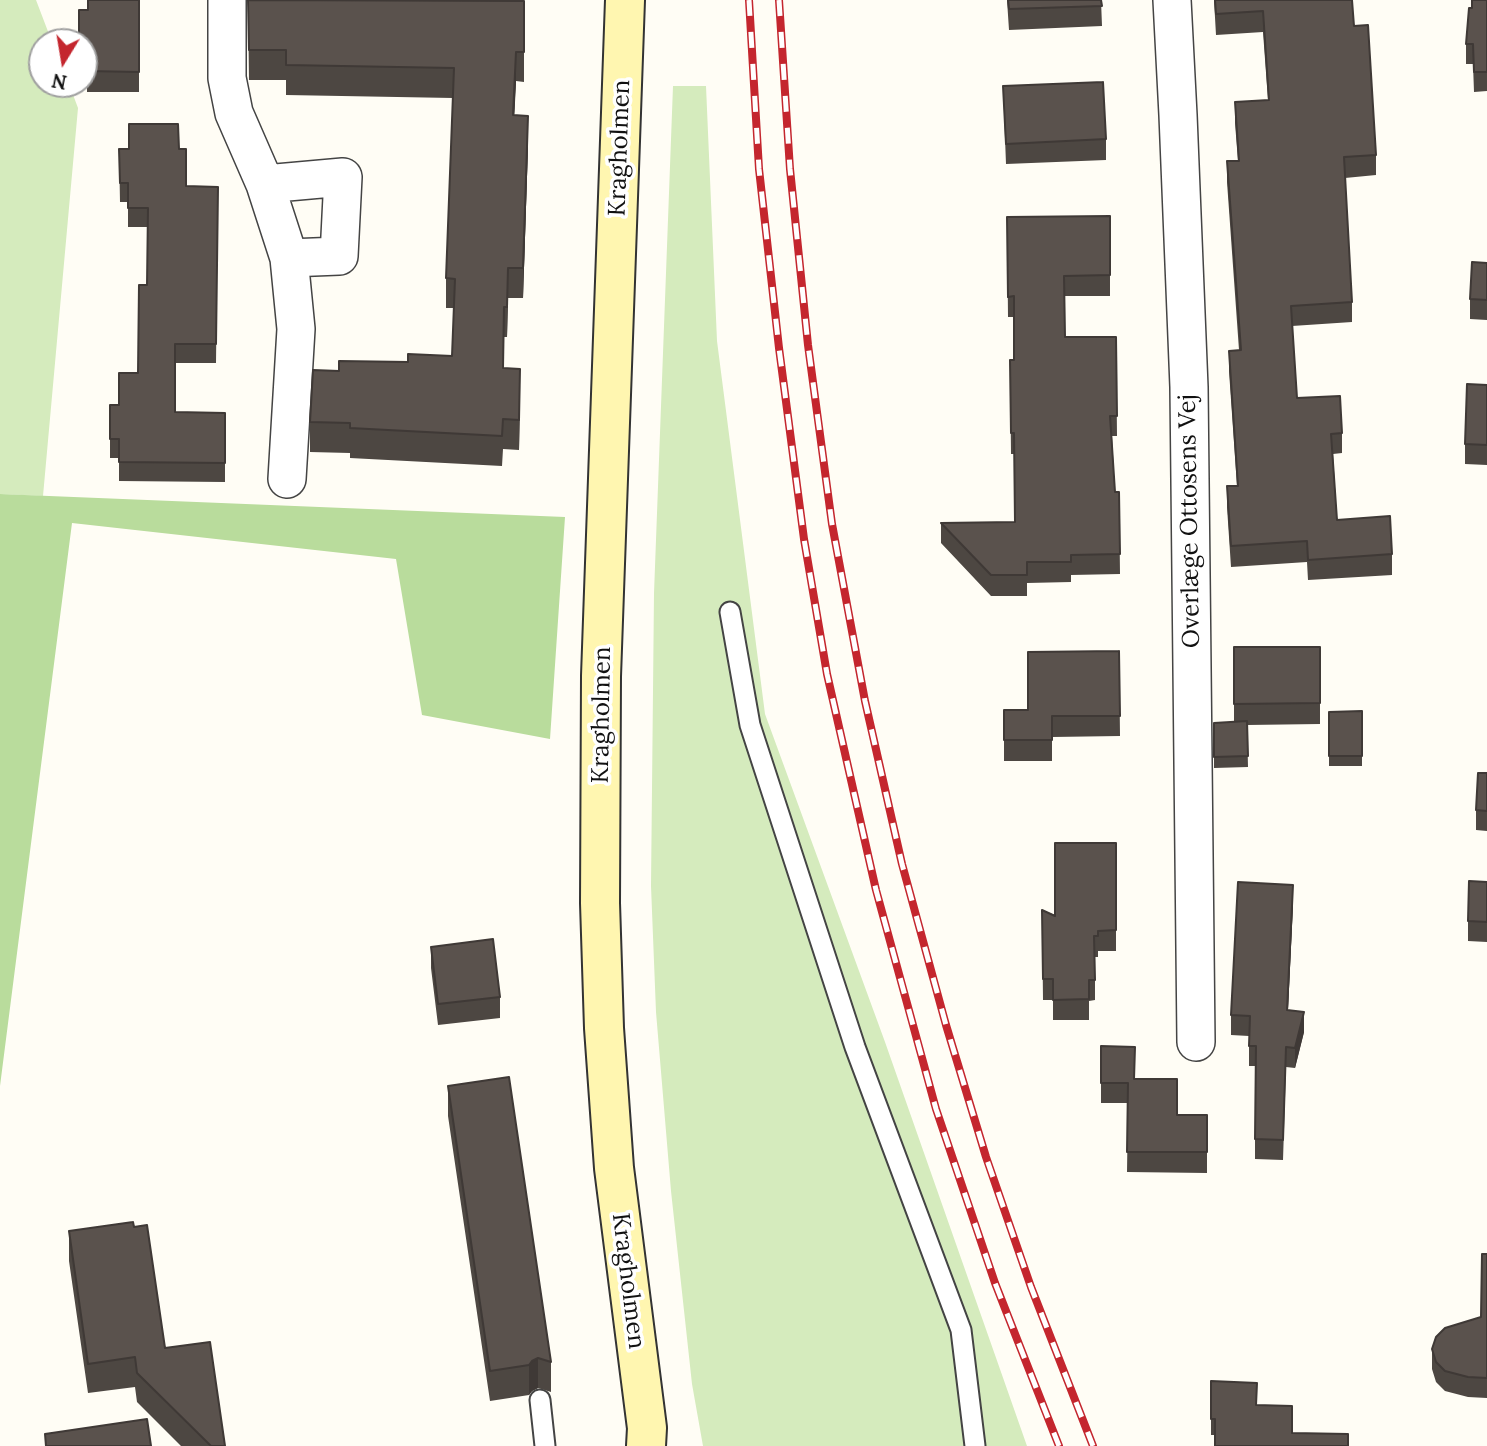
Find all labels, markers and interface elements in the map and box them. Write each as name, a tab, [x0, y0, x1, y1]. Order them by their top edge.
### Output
north arrow	[28, 28, 98, 98]
text: N	[50, 68, 69, 95]
street label: Kragholmen	[603, 79, 637, 217]
street label: Overlæge Ottosens Vej	[1173, 394, 1207, 648]
street label: Kragholmen	[586, 646, 618, 784]
street label: Kragholmen	[605, 1211, 651, 1351]

